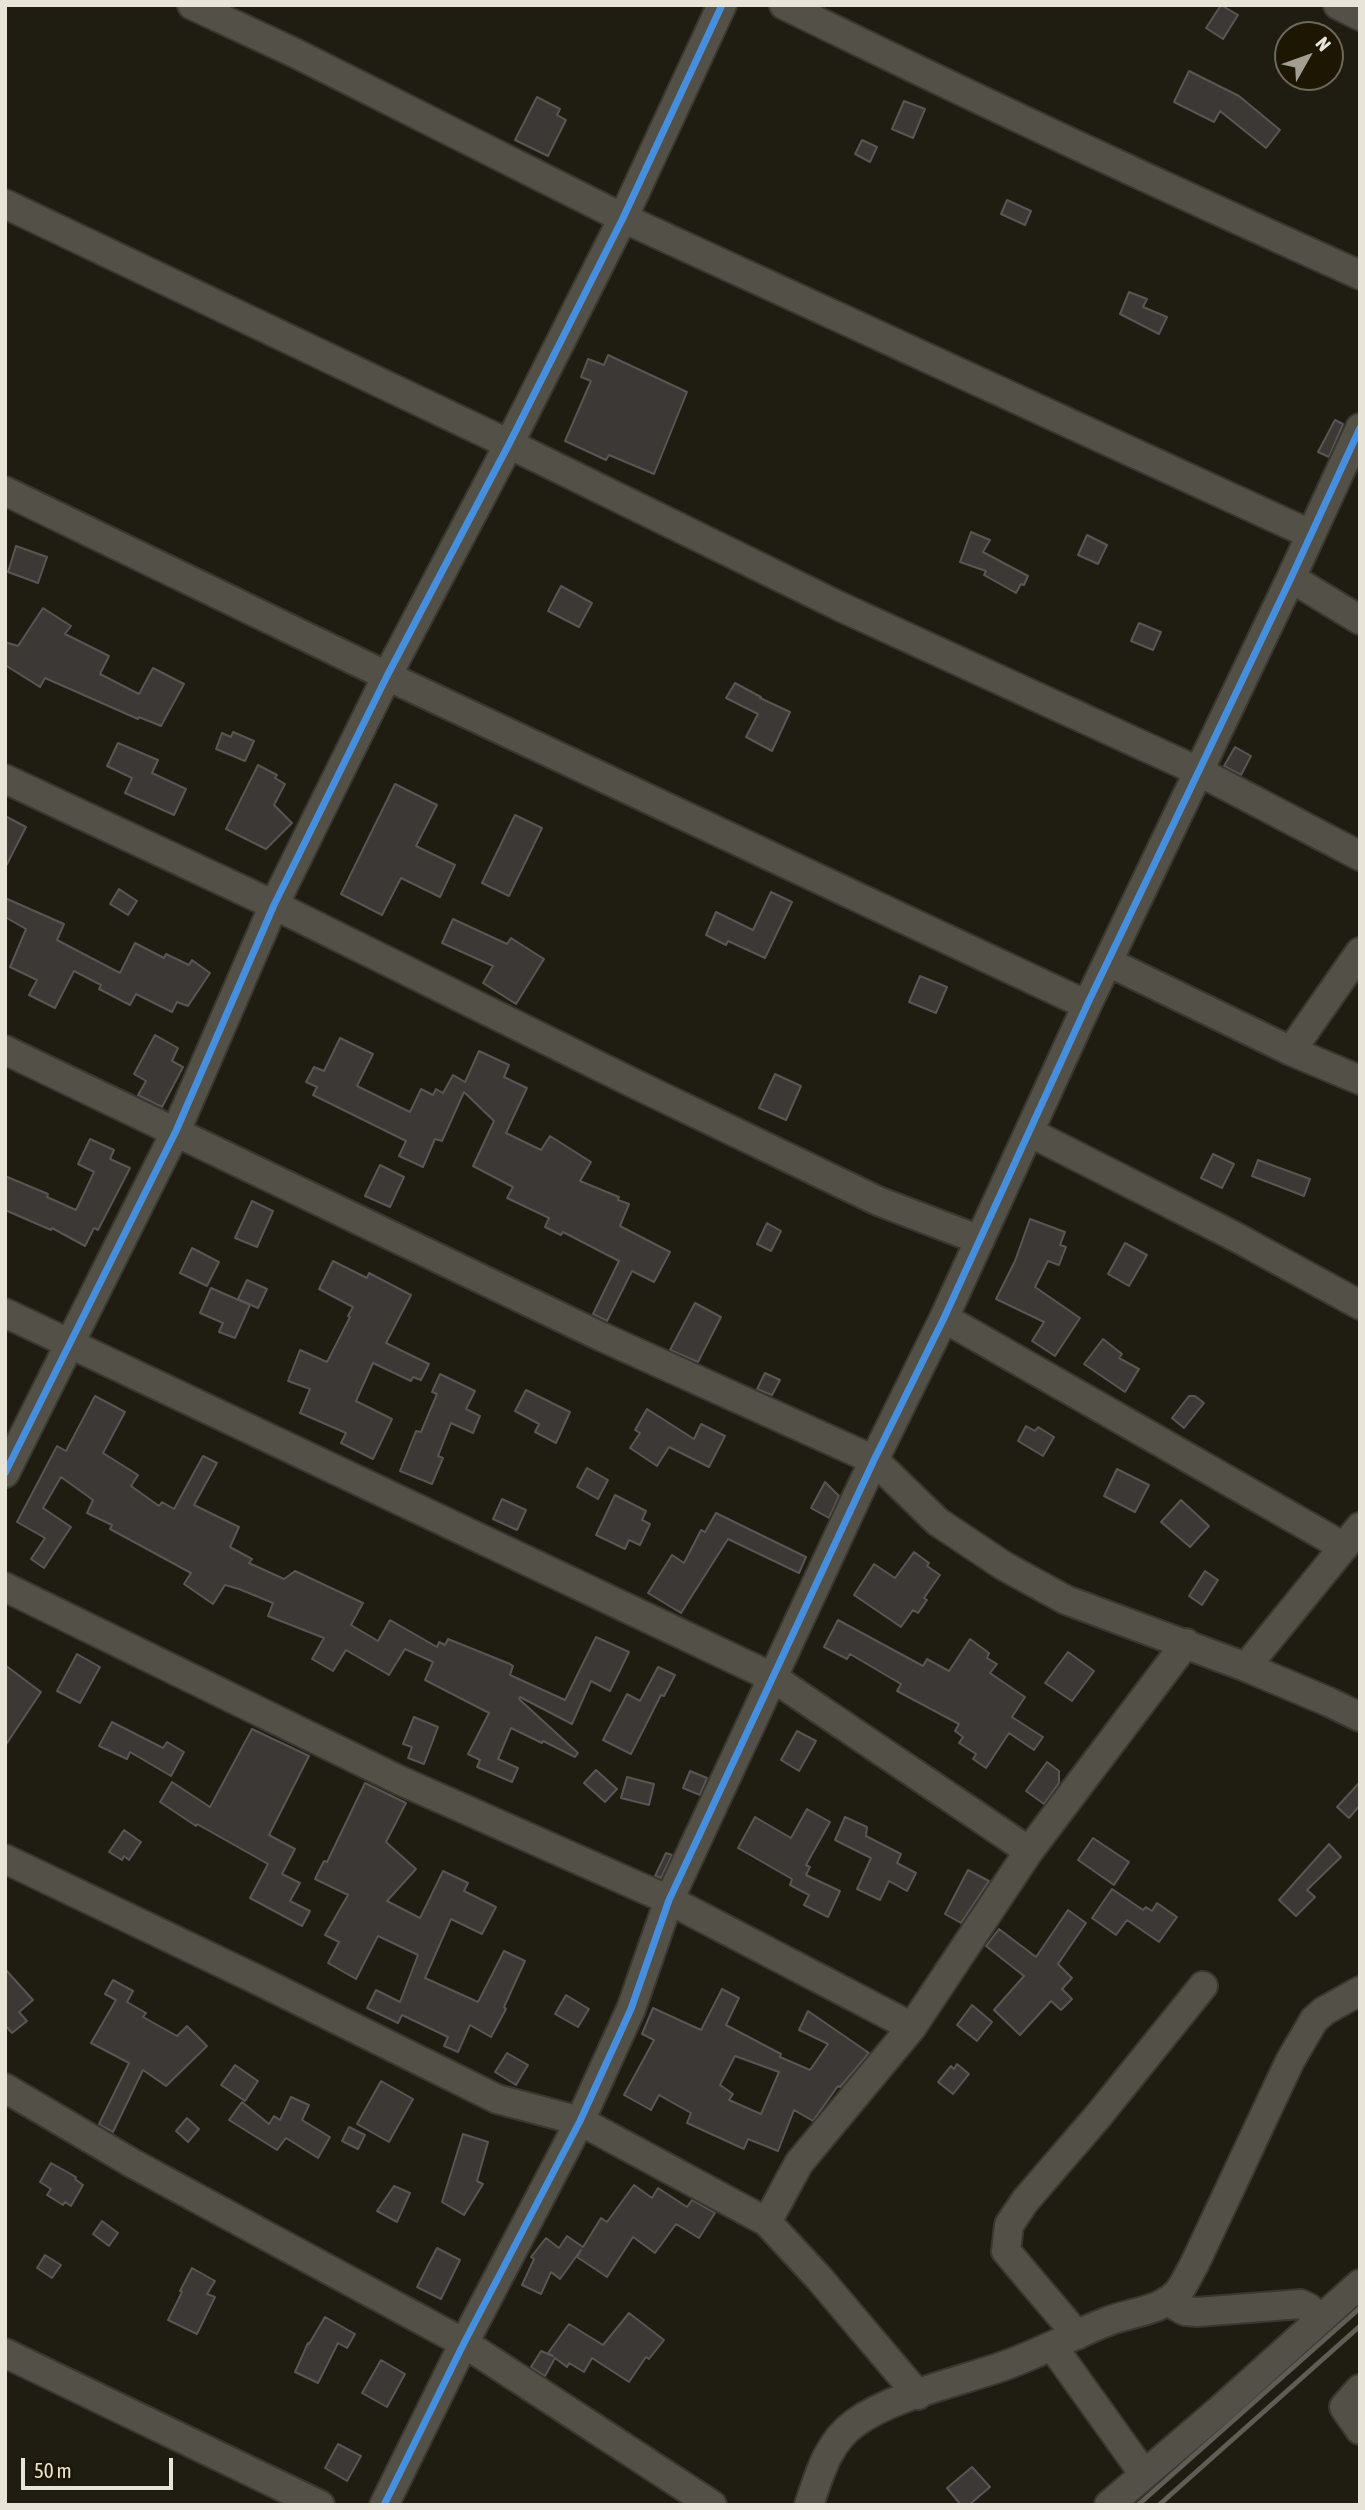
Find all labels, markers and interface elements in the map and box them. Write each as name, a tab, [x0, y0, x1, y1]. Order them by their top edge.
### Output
north arrow	[1274, 21, 1344, 91]
text: N	[1312, 32, 1336, 55]
scale bar	[24, 2444, 177, 2488]
text: 50 m	[34, 2458, 72, 2482]

